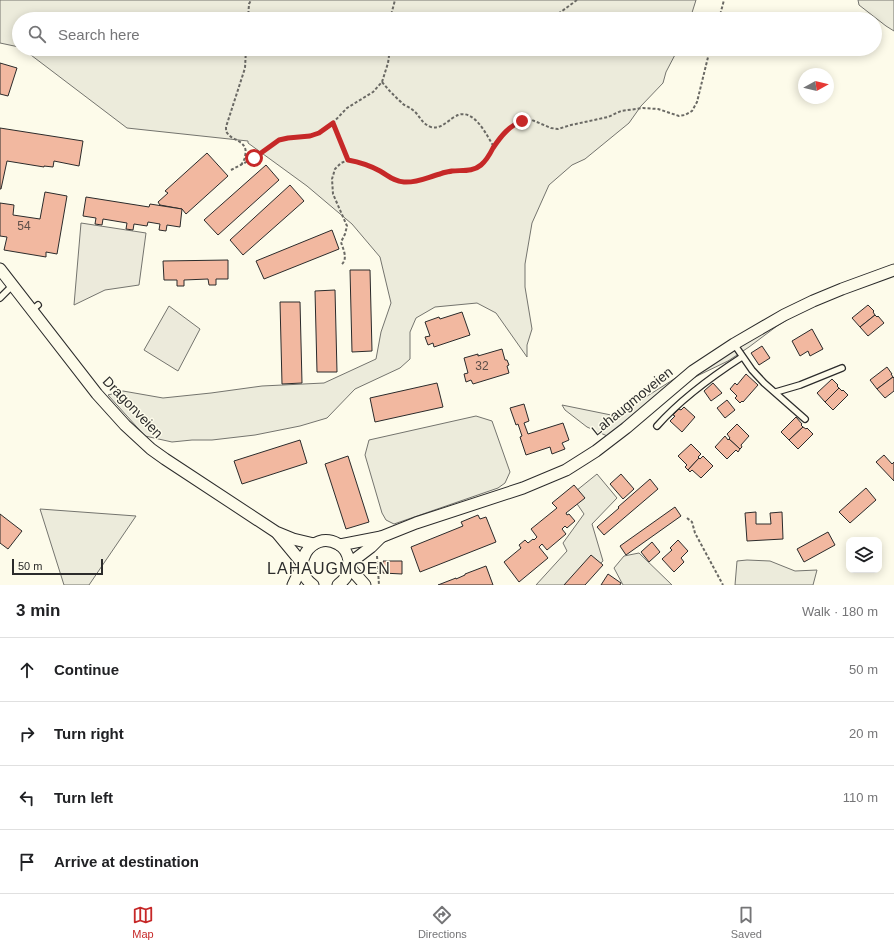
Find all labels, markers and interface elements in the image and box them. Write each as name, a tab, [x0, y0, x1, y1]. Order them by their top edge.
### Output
search box	[12, 12, 882, 56]
icon: search	[26, 23, 48, 45]
text: Search here	[58, 26, 140, 43]
north arrow	[798, 68, 834, 104]
route end	[513, 112, 531, 130]
route start	[245, 149, 263, 167]
house number: 54	[17, 219, 31, 233]
house number: 32	[475, 359, 489, 373]
street label: Lahaugmoveien	[588, 363, 676, 439]
street label: Dragonveien	[100, 373, 166, 441]
map controls	[846, 537, 882, 573]
button: layers	[846, 537, 882, 573]
scale bar	[12, 557, 103, 576]
text: 50 m	[18, 560, 42, 572]
district label: LAHAUGMOEN	[267, 560, 391, 577]
text: 3 min	[16, 601, 60, 620]
text: Walk · 180 m	[802, 604, 878, 619]
icon: ahead	[16, 659, 38, 681]
text: Continue	[54, 661, 119, 678]
text: 50 m	[849, 662, 878, 677]
icon: right	[16, 723, 38, 745]
text: Turn right	[54, 725, 124, 742]
text: 20 m	[849, 726, 878, 741]
icon: left	[16, 787, 38, 809]
text: Turn left	[54, 789, 113, 806]
text: 110 m	[843, 790, 878, 805]
icon: arrive	[16, 851, 38, 873]
text: Arrive at destination	[54, 853, 199, 870]
tab: Map	[132, 904, 154, 940]
tab: Directions	[418, 904, 467, 940]
tab: Saved	[731, 904, 762, 940]

